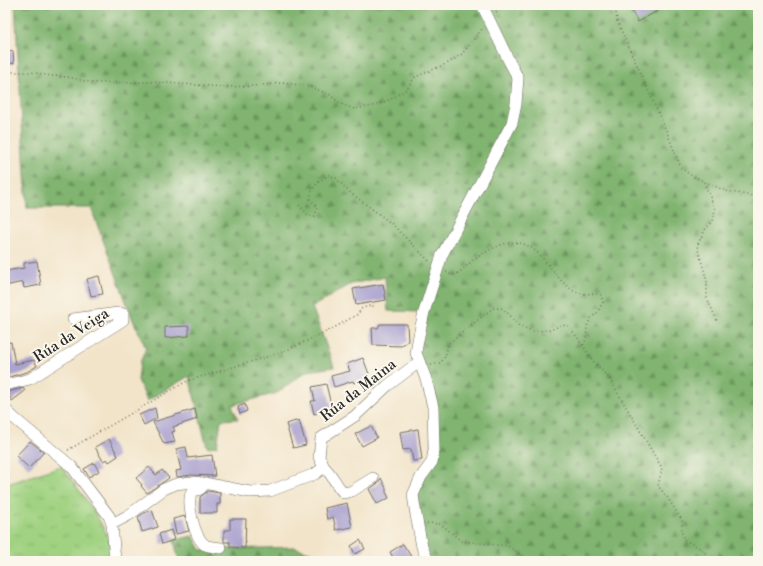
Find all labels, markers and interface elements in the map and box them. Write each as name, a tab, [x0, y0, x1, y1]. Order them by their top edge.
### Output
street label: Rúa da Veiga	[30, 304, 113, 367]
street label: Rúa da Maina	[317, 355, 400, 426]

